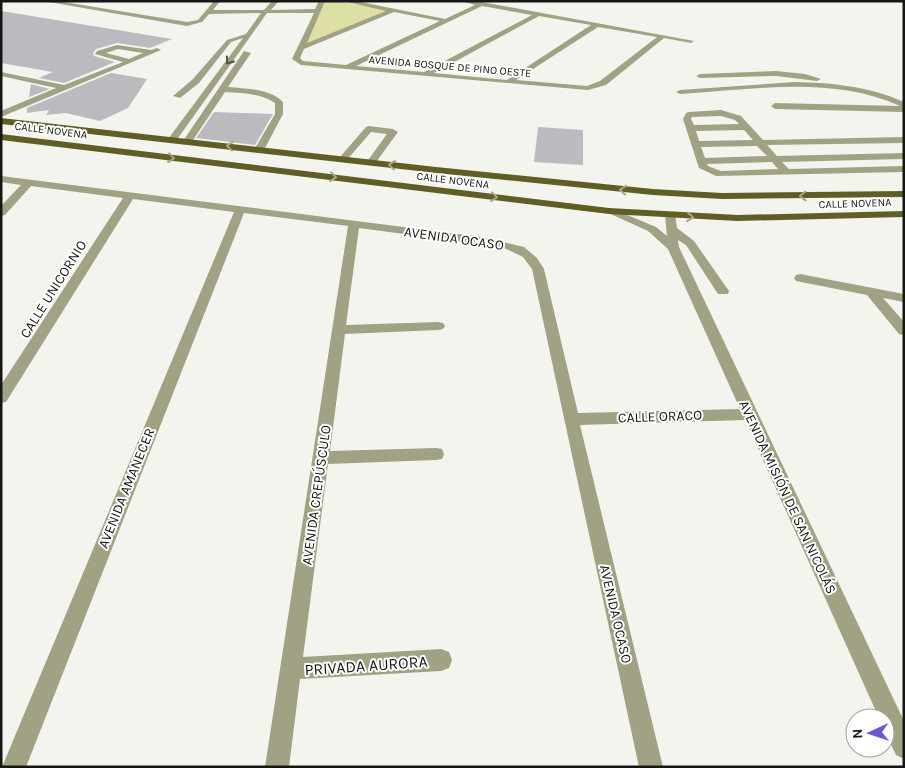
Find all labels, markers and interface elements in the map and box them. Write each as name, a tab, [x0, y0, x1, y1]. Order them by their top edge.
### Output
street label: AVENIDA BOSQUE DE PINO OESTE	[368, 53, 532, 80]
one-way arrow	[227, 55, 235, 64]
street label: CALLE NOVENA	[14, 120, 89, 141]
one-way arrow	[226, 141, 234, 152]
one-way arrow	[167, 152, 176, 162]
one-way arrow	[387, 160, 395, 171]
street label: CALLE NOVENA	[416, 170, 491, 191]
one-way arrow	[329, 171, 337, 182]
one-way arrow	[618, 184, 626, 195]
one-way arrow	[490, 191, 498, 202]
one-way arrow	[798, 191, 806, 201]
street label: CALLE NOVENA	[818, 196, 892, 211]
one-way arrow	[687, 211, 695, 222]
street label: AVENIDA OCASO	[403, 223, 505, 254]
street label: CALLE UNICORNIO	[16, 237, 90, 341]
street label: AVENIDA MISIÓN DE SAN NICOLÁS	[735, 397, 841, 597]
street label: CALLE ORACO	[618, 407, 702, 426]
street label: AVENIDA CREPÚSCULO	[297, 424, 335, 566]
street label: AVENIDA AMANECER	[95, 426, 158, 551]
street label: AVENIDA OCASO	[596, 563, 635, 665]
street label: PRIVADA AURORA	[304, 652, 428, 679]
north arrow	[845, 708, 895, 758]
text: N	[849, 728, 866, 739]

